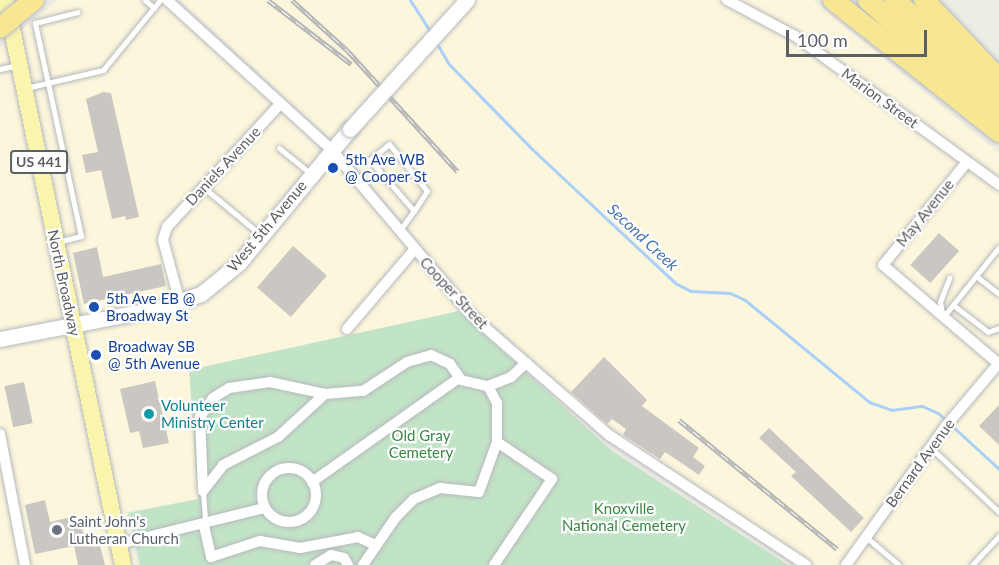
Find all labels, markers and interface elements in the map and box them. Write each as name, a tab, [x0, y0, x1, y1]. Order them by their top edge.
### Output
scale bar	[789, 18, 930, 56]
text: 100 m	[797, 29, 848, 51]
street label: Marion Street	[838, 64, 922, 132]
street label: Daniels Avenue	[182, 123, 264, 209]
place label: 5th Ave WB @ Cooper St	[345, 150, 427, 185]
road number: US 441	[9, 151, 69, 173]
marker: 5th Ave WB @ Cooper St	[326, 161, 340, 175]
street label: May Avenue	[892, 175, 958, 251]
street label: West 5th Avenue	[223, 176, 311, 276]
water label: Second Creek	[604, 199, 682, 275]
street label: North Broadway	[44, 228, 84, 338]
street label: Cooper Street	[416, 253, 492, 333]
place label: 5th Ave EB @ Broadway St	[106, 289, 196, 324]
marker: 5th Ave EB @ Broadway St	[87, 300, 101, 314]
place label: Broadway SB @ 5th Avenue	[108, 337, 200, 372]
marker: Broadway SB @ 5th Avenue	[89, 348, 103, 362]
place label: Volunteer Ministry Center	[161, 396, 264, 431]
marker: Volunteer Ministry Center	[142, 407, 156, 421]
street label: Bernard Avenue	[882, 415, 958, 511]
park label: Old Gray Cemetery	[389, 426, 453, 461]
park label: Knoxville National Cemetery	[562, 499, 686, 534]
place label: Saint John's Lutheran Church	[69, 512, 179, 547]
marker: Saint John's Lutheran Church	[50, 523, 64, 537]

